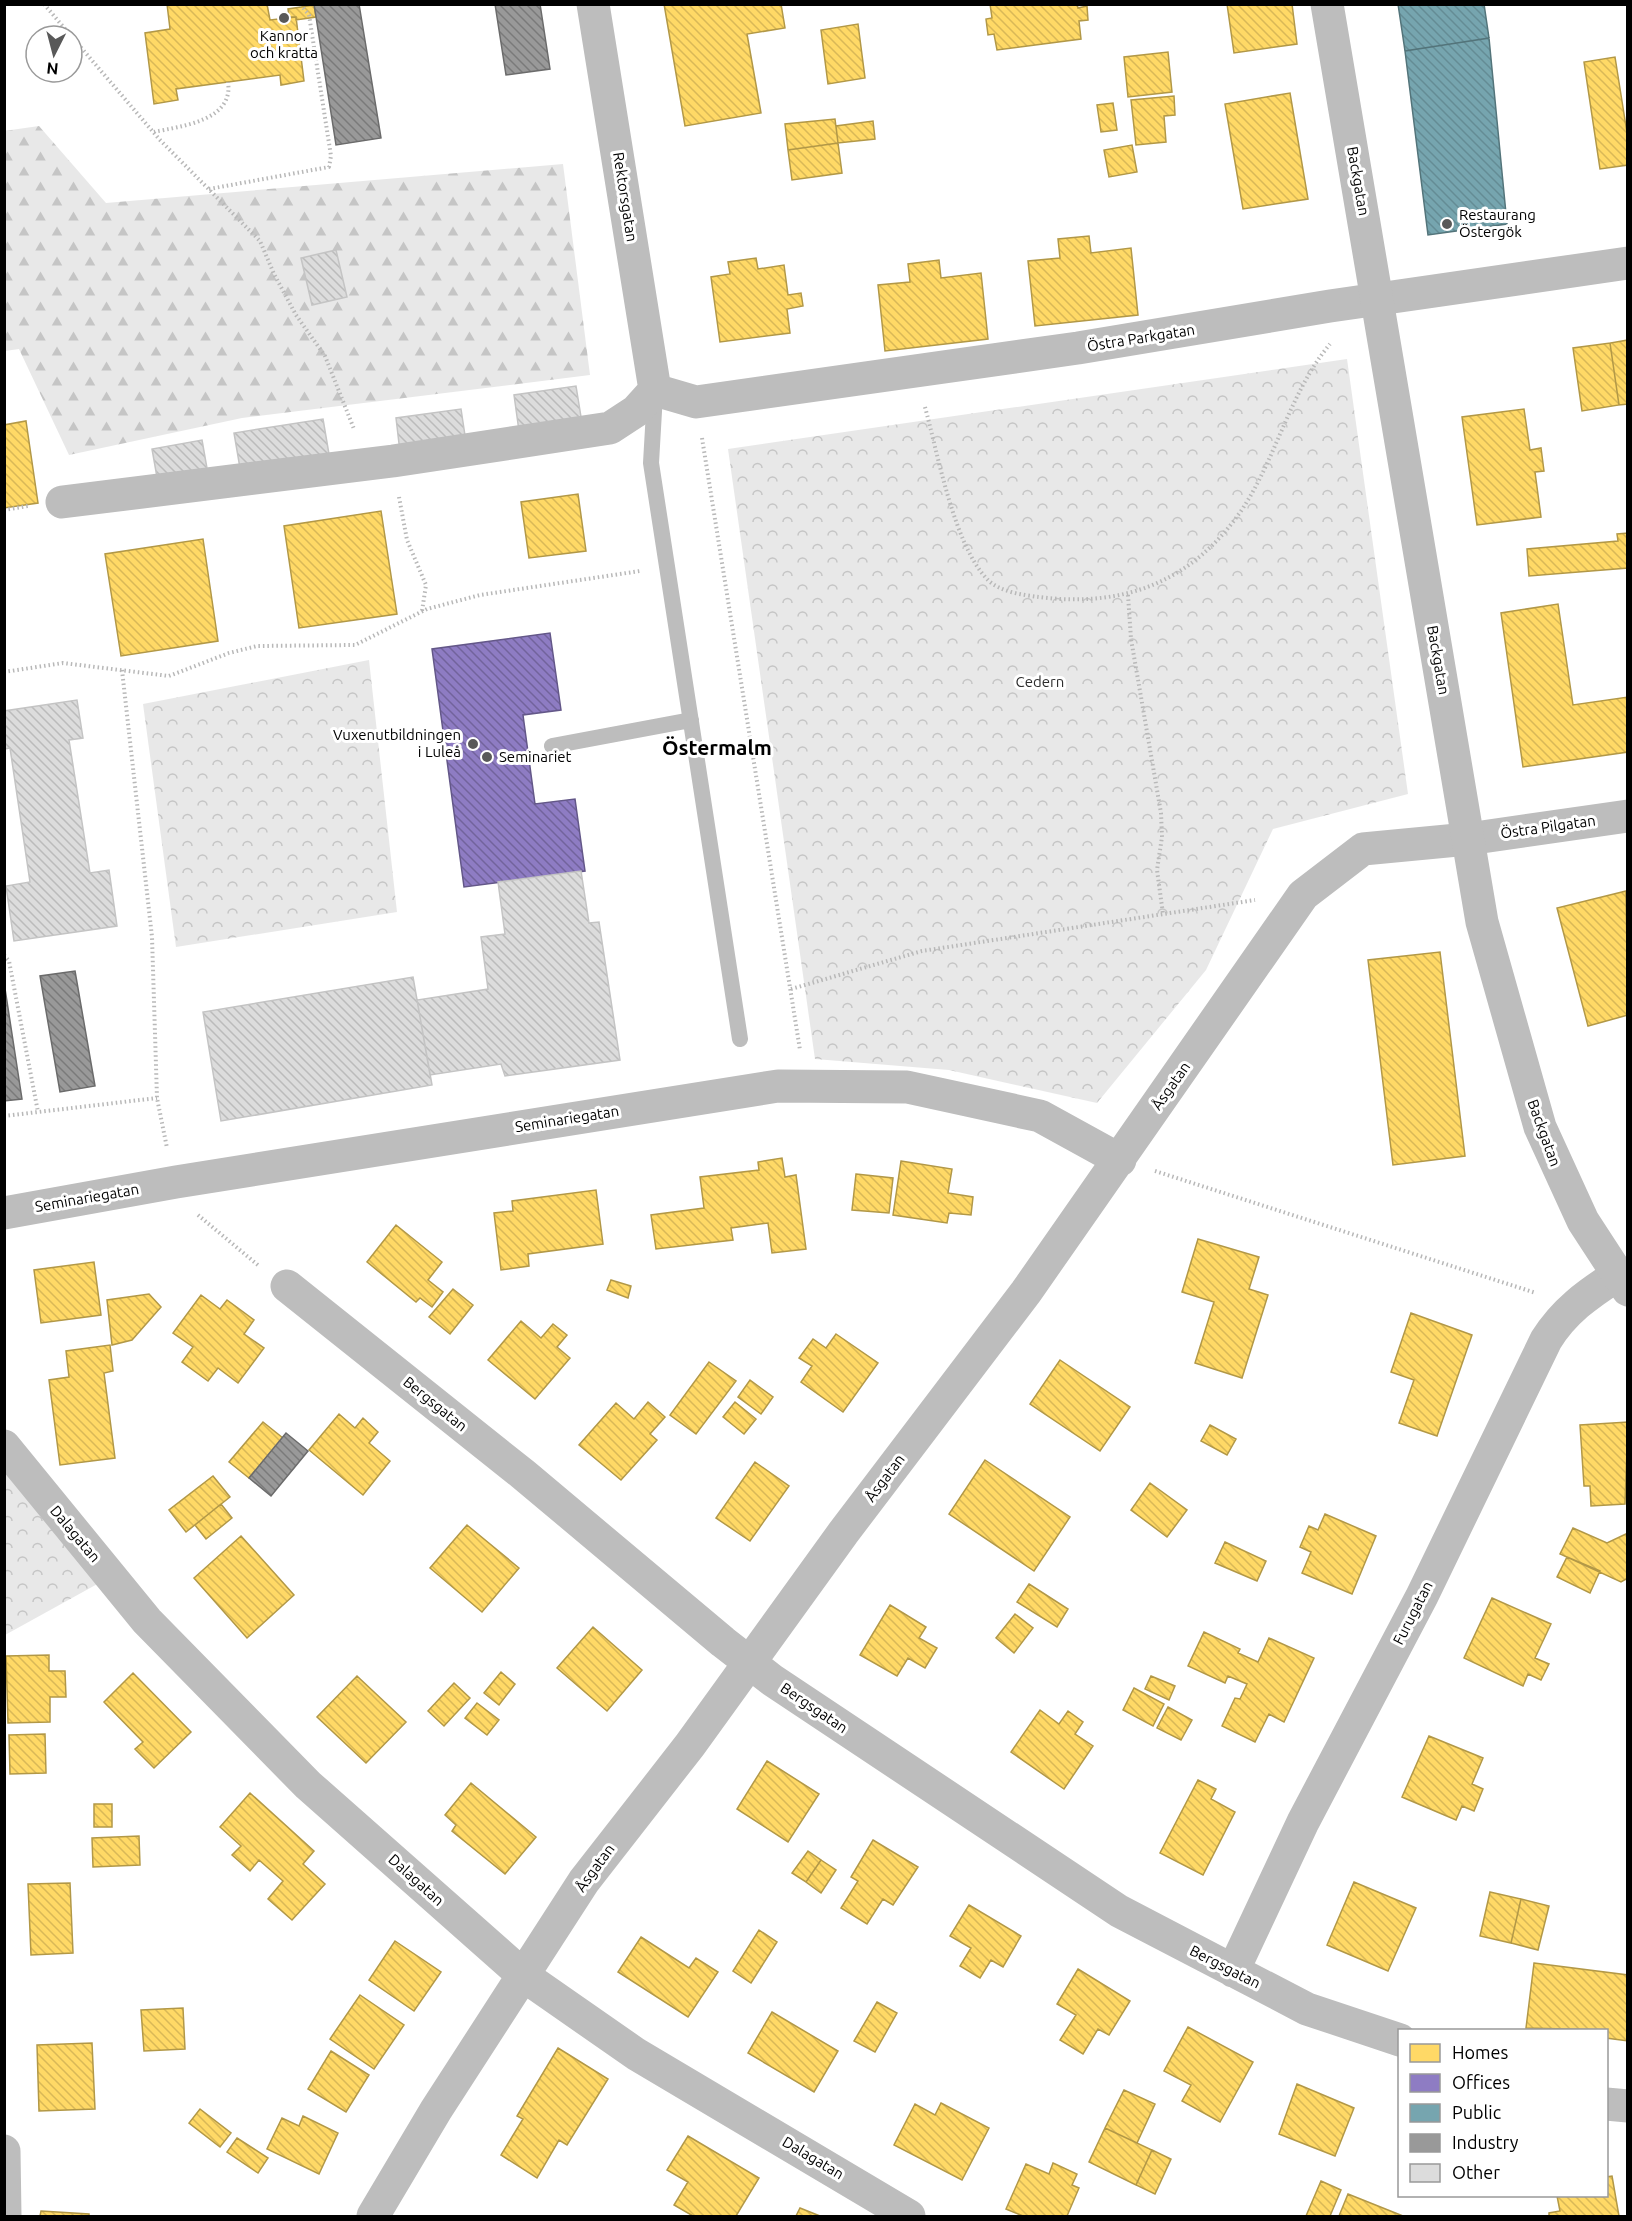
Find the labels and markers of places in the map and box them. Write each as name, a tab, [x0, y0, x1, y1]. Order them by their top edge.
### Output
marker: Kannor och kratta	[277, 11, 291, 25]
place label: Kannor och kratta	[250, 27, 318, 61]
place label: Restaurang Östergök	[1459, 206, 1536, 240]
marker: Restaurang Östergök	[1440, 217, 1454, 231]
place label: Vuxenutbildningen i Luleå	[333, 726, 461, 760]
marker: Vuxenutbildningen i Luleå	[466, 737, 480, 751]
place label: Seminariet	[499, 748, 572, 765]
marker: Seminariet	[480, 750, 494, 764]

